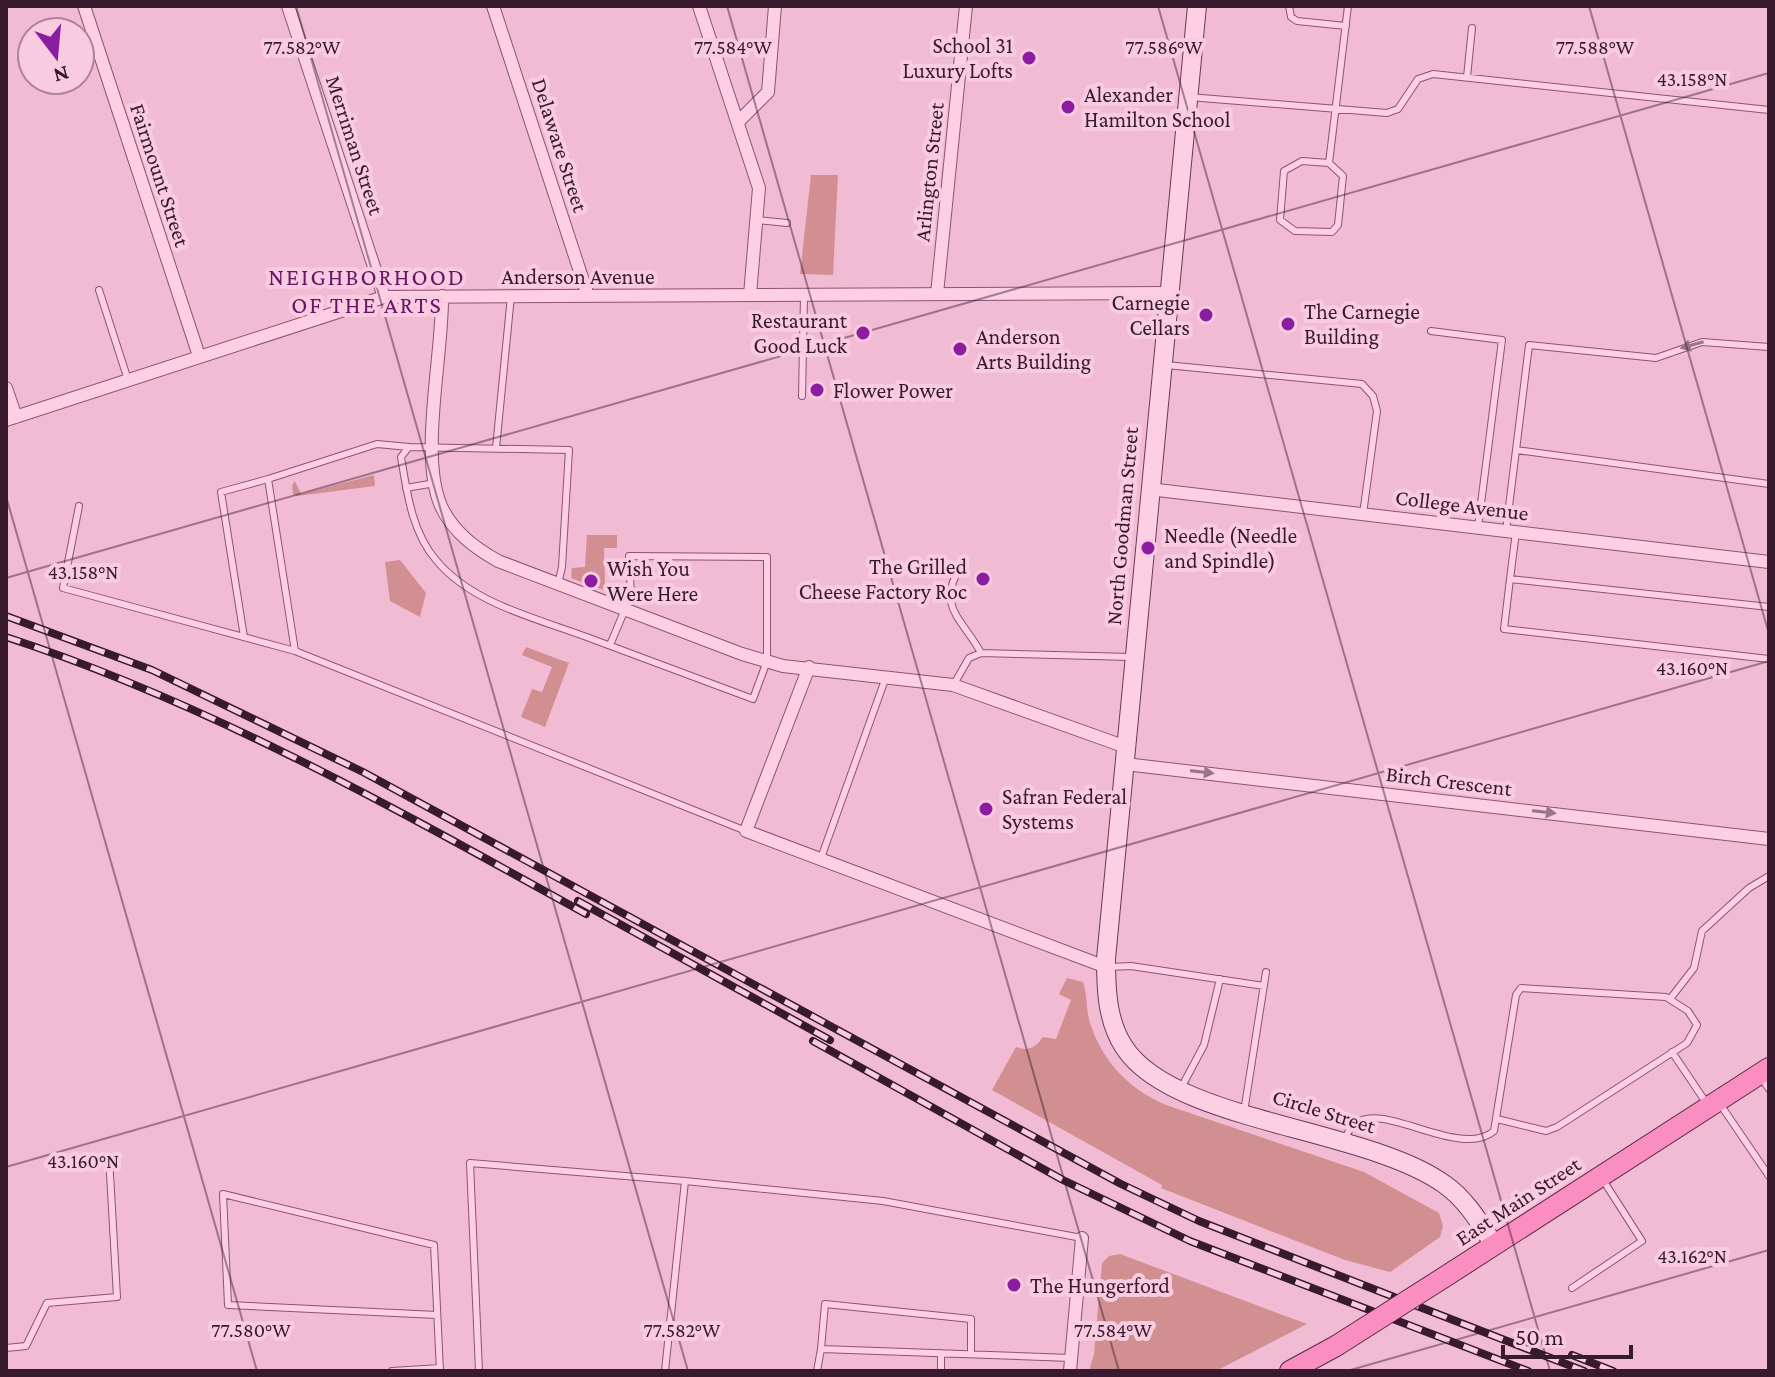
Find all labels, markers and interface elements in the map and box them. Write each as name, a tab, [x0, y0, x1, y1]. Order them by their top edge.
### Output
north arrow	[16, 16, 96, 96]
place label: School 31 Luxury Lofts	[902, 33, 1013, 83]
text: 77.582°W	[264, 36, 341, 58]
text: 77.584°W	[694, 36, 773, 58]
text: 77.586°W	[1125, 36, 1203, 58]
text: 77.588°W	[1556, 36, 1635, 58]
marker: School 31 Luxury Lofts	[1020, 49, 1038, 67]
text: N	[51, 61, 72, 89]
text: 43.158°N	[1657, 68, 1727, 90]
street label: Merriman Street	[321, 72, 389, 218]
street label: Delaware Street	[527, 75, 594, 216]
place label: Alexander Hamilton School	[1084, 82, 1231, 132]
marker: Alexander Hamilton School	[1059, 98, 1077, 116]
street label: Fairmount Street	[125, 100, 195, 250]
street label: Arlington Street	[909, 101, 949, 243]
district label: NEIGHBORHOOD OF THE ARTS	[268, 263, 466, 318]
street label: Anderson Avenue	[501, 264, 655, 289]
place label: Carnegie Cellars	[1112, 290, 1190, 340]
place label: The Carnegie Building	[1304, 299, 1420, 349]
marker: Carnegie Cellars	[1197, 306, 1215, 324]
place label: Restaurant Good Luck	[751, 308, 848, 358]
marker: The Carnegie Building	[1279, 315, 1297, 333]
marker: Restaurant Good Luck	[854, 324, 872, 342]
place label: Anderson Arts Building	[976, 324, 1092, 374]
marker: Anderson Arts Building	[951, 340, 969, 358]
one-way arrow	[1679, 340, 1704, 352]
place label: Flower Power	[833, 378, 953, 403]
marker: Flower Power	[808, 381, 826, 399]
street label: North Goodman Street	[1101, 425, 1143, 626]
street label: College Avenue	[1394, 484, 1530, 526]
place label: Needle (Needle and Spindle)	[1164, 523, 1297, 574]
marker: Needle (Needle and Spindle)	[1139, 539, 1157, 557]
place label: The Grilled Cheese Factory Roc	[799, 554, 967, 604]
place label: Wish You Were Here	[607, 556, 698, 606]
text: 43.158°N	[48, 561, 118, 583]
marker: The Grilled Cheese Factory Roc	[974, 570, 992, 588]
marker: Wish You Were Here	[582, 572, 600, 590]
text: 43.160°N	[1656, 657, 1728, 679]
street label: Birch Crescent	[1385, 761, 1514, 801]
one-way arrow	[1190, 766, 1215, 779]
place label: Safran Federal Systems	[1002, 784, 1127, 834]
marker: Safran Federal Systems	[977, 800, 995, 818]
one-way arrow	[1532, 805, 1557, 818]
street label: Circle Street	[1270, 1084, 1379, 1139]
text: 43.160°N	[47, 1150, 119, 1172]
street label: East Main Street	[1451, 1151, 1586, 1251]
text: 43.162°N	[1657, 1245, 1727, 1267]
place label: The Hungerford	[1030, 1273, 1170, 1298]
marker: The Hungerford	[1005, 1276, 1023, 1294]
scale bar	[1503, 1309, 1631, 1359]
text: 77.580°W	[211, 1319, 291, 1341]
text: 77.582°W	[644, 1319, 721, 1341]
text: 77.584°W	[1074, 1319, 1153, 1341]
text: 50 m	[1515, 1323, 1564, 1350]

